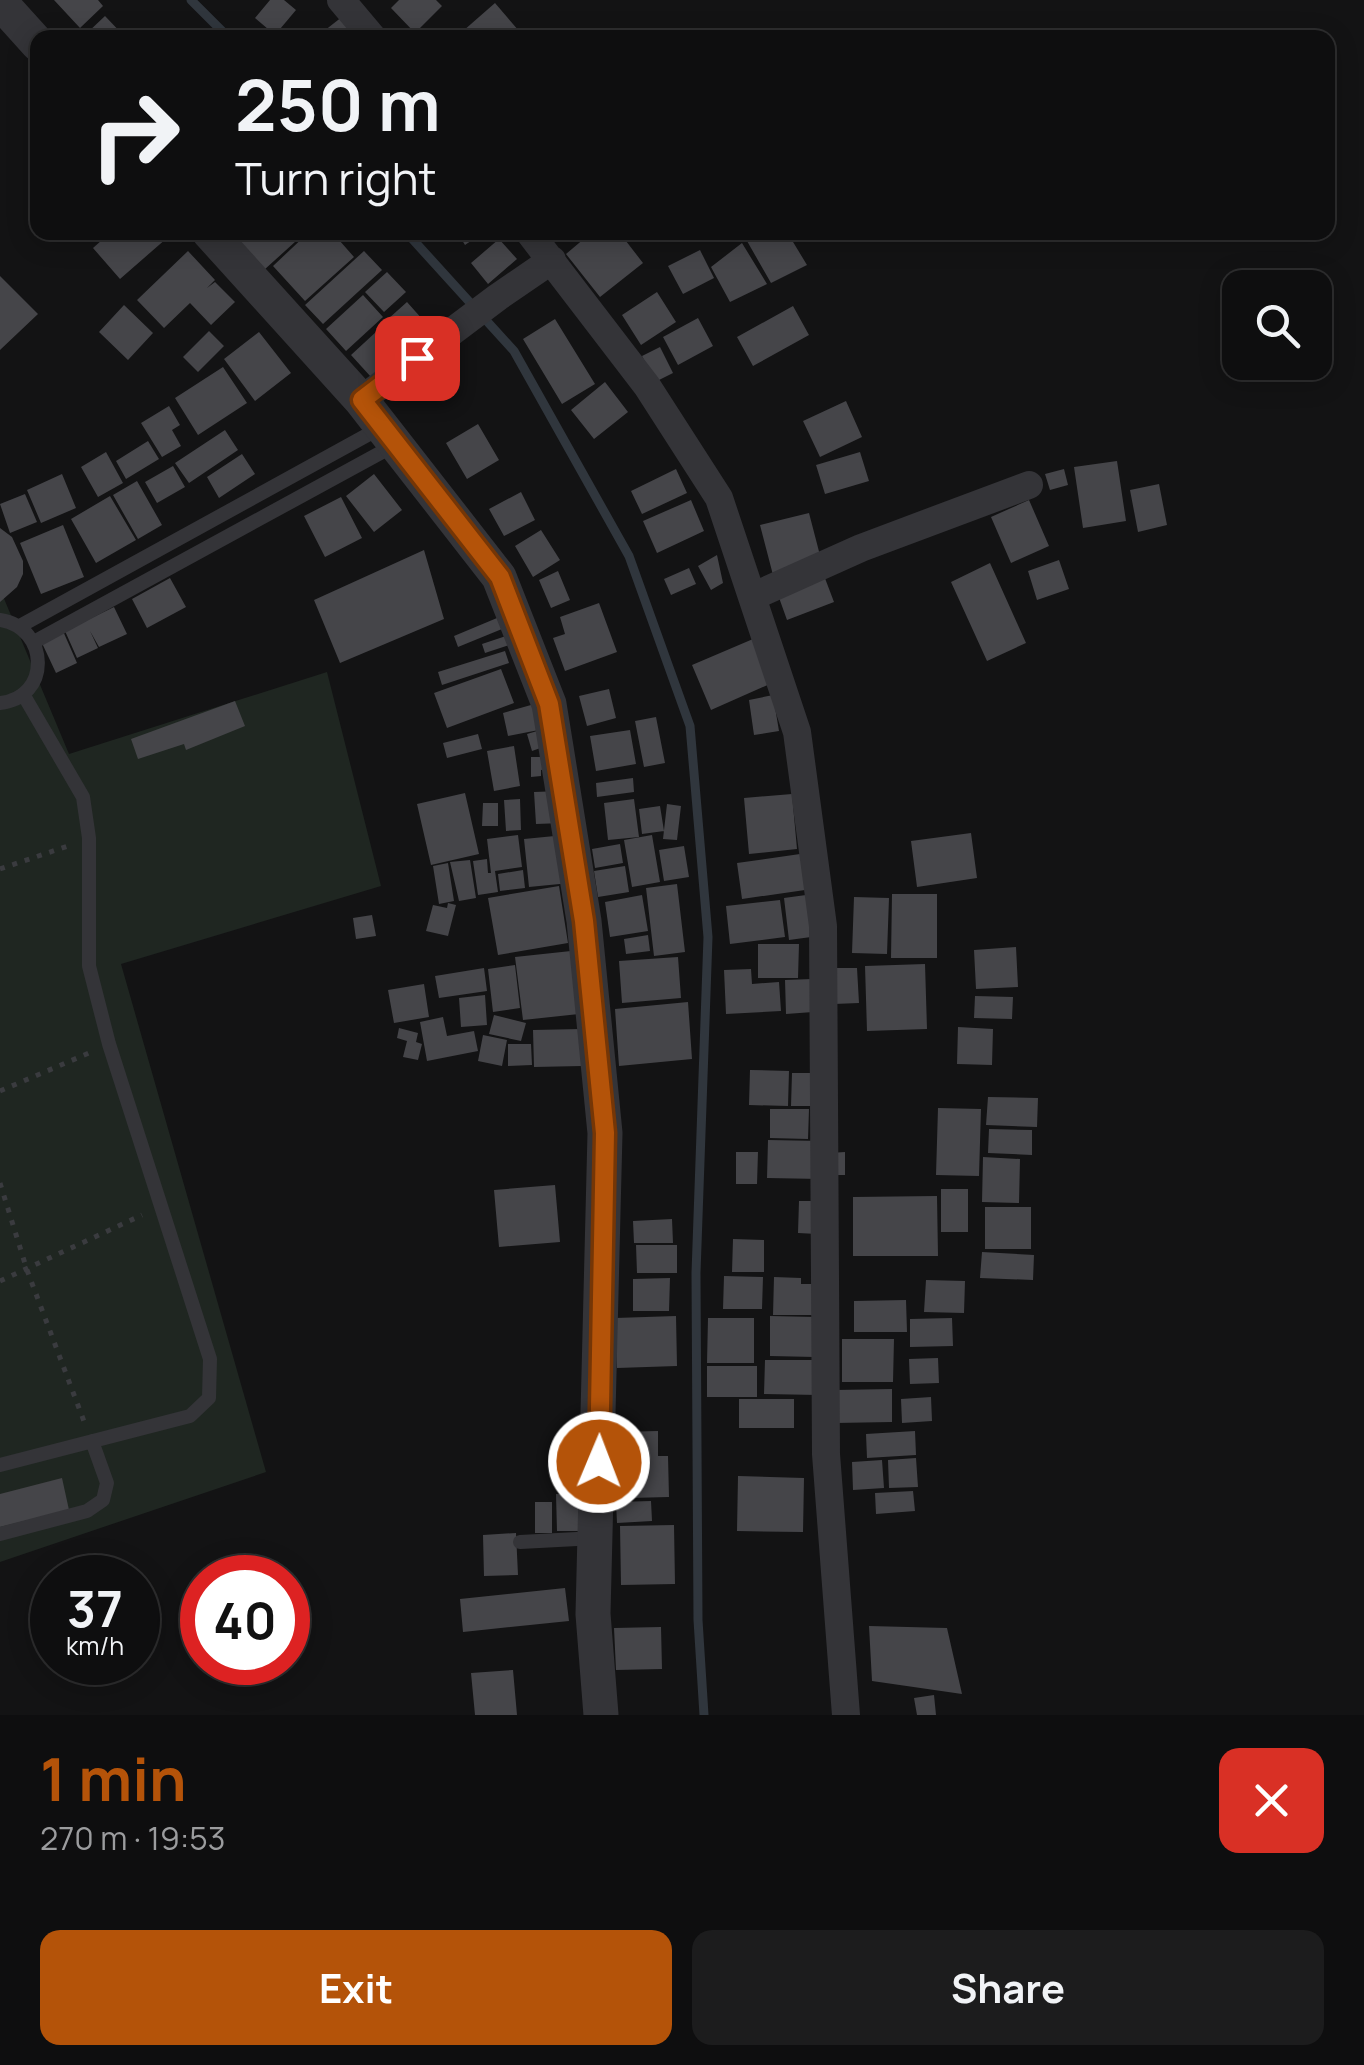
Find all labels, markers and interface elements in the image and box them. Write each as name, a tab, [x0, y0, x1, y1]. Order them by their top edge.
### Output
text: 250 m	[235, 56, 441, 152]
icon: right	[70, 70, 200, 200]
text: Turn right	[235, 147, 436, 209]
map controls	[1222, 270, 1332, 380]
button: search	[1222, 270, 1332, 380]
pin	[375, 316, 460, 401]
icon: arrive	[390, 331, 445, 386]
position arrow	[547, 1410, 651, 1514]
speed limit sign: 40	[180, 1555, 310, 1685]
text: 37	[67, 1574, 123, 1642]
text: km/h	[66, 1628, 124, 1663]
text: 1 min	[40, 1737, 187, 1819]
button: close	[1219, 1748, 1324, 1853]
text: 270 m · 19:53	[40, 1816, 226, 1860]
button: Exit	[40, 1930, 672, 2045]
button: Share	[692, 1930, 1324, 2045]

